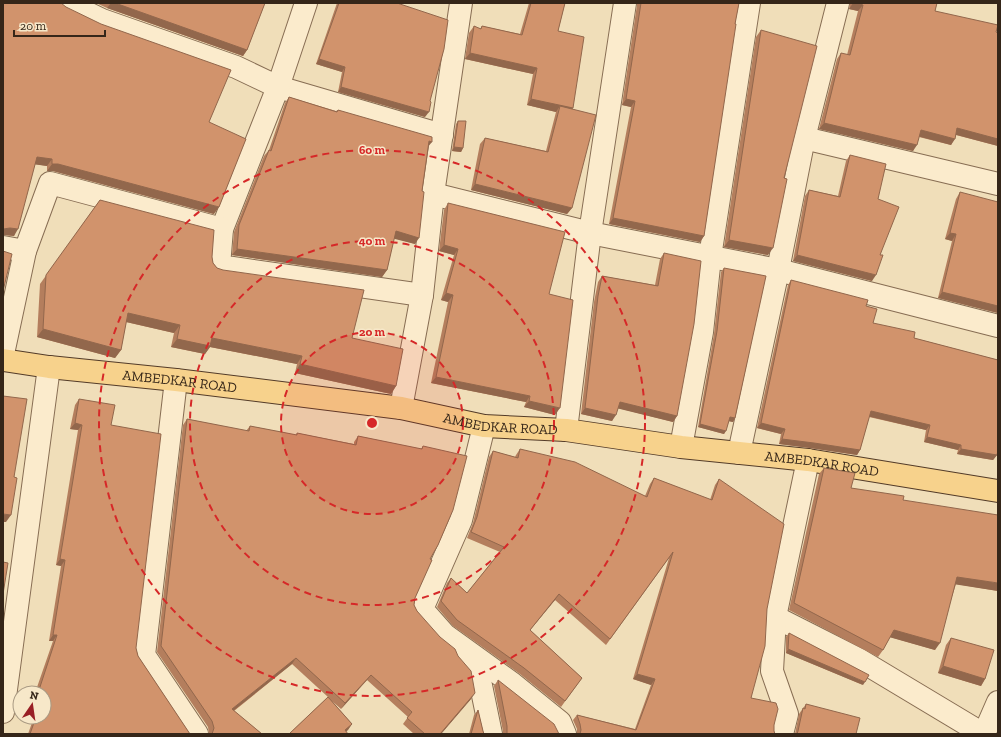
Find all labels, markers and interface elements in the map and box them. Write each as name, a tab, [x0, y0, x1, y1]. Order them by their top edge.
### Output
scale bar	[14, 12, 105, 38]
text: 20 m	[20, 19, 47, 33]
text: 60 m	[359, 143, 386, 157]
text: 40 m	[359, 234, 386, 248]
text: 20 m	[359, 325, 386, 339]
street label: AMBEDKAR ROAD	[122, 367, 238, 397]
street label: AMBEDKAR ROAD	[442, 409, 558, 439]
centre of rings	[365, 416, 379, 430]
street label: AMBEDKAR ROAD	[764, 448, 880, 480]
north arrow	[12, 685, 52, 725]
text: N	[29, 688, 40, 703]

